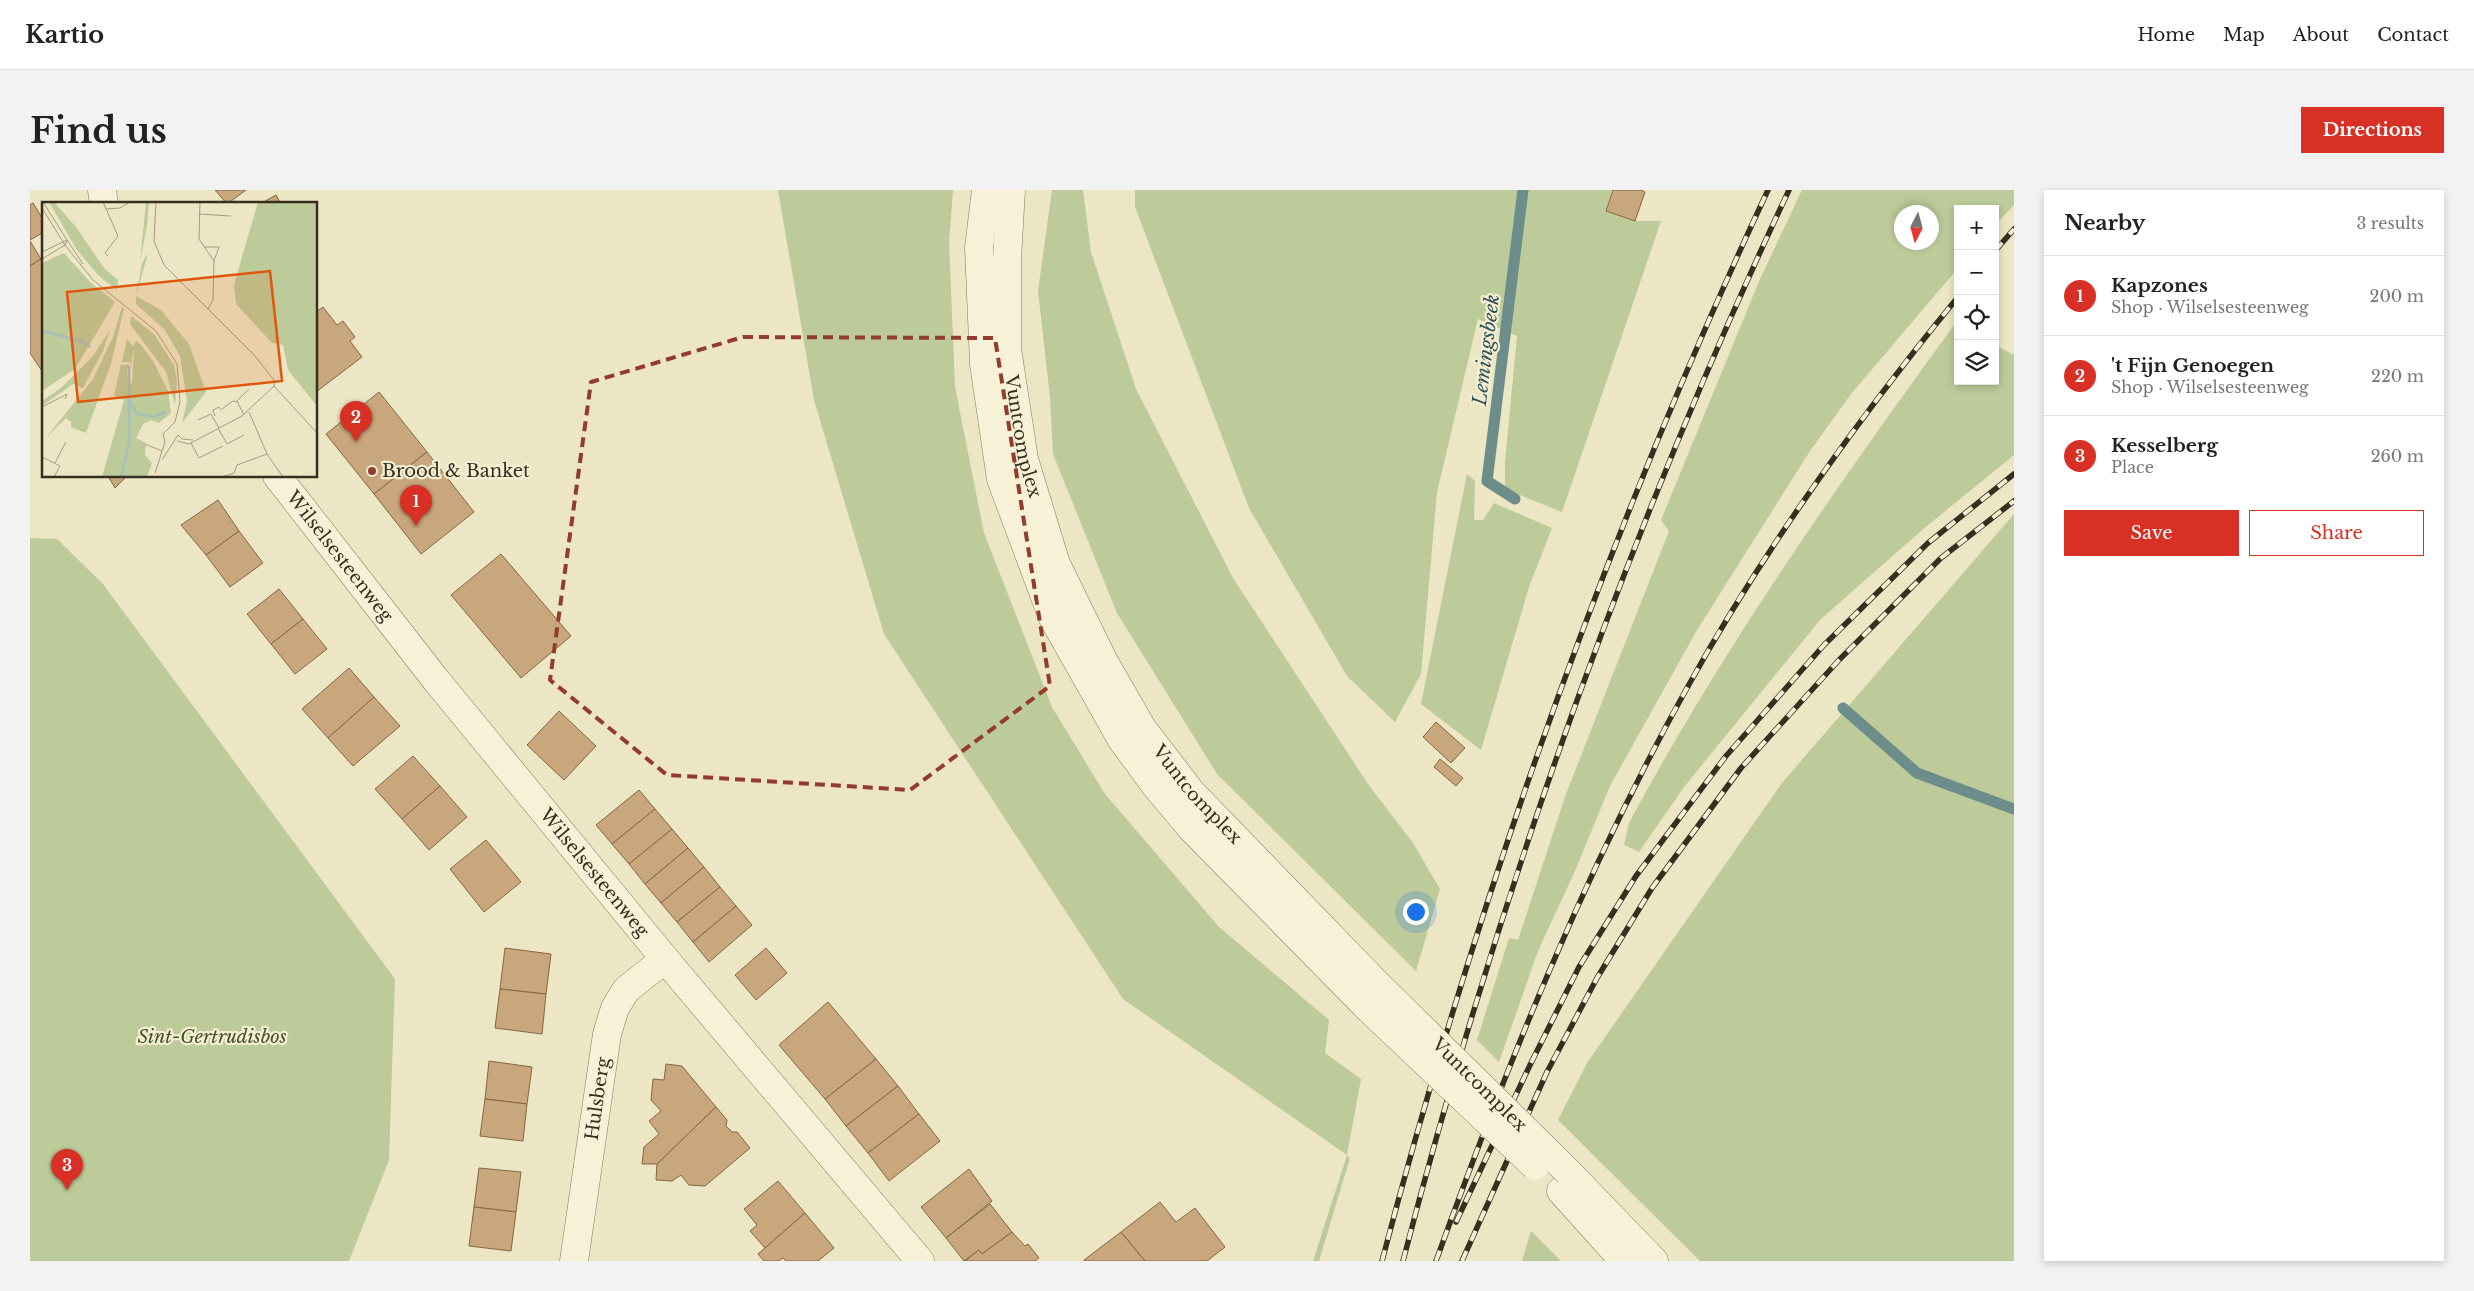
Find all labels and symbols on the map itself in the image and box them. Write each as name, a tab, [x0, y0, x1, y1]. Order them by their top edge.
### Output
inset map	[42, 202, 318, 478]
north arrow	[1894, 205, 1939, 250]
water label: Lemingsbeek	[1468, 293, 1504, 408]
street label: Vuntcomplex	[1000, 373, 1046, 500]
pin: 2	[340, 401, 372, 442]
place label: Brood & Banket	[382, 460, 530, 482]
marker: Brood & Banket	[366, 465, 378, 477]
pin: 1	[400, 485, 432, 526]
street label: Wilselsesteenweg	[281, 486, 398, 626]
street label: Vuntcomplex	[1147, 740, 1246, 849]
street label: Wilselsesteenweg	[534, 803, 654, 942]
your location	[1403, 899, 1429, 925]
park label: Sint-Gertrudisbos	[137, 1026, 287, 1048]
street label: Vuntcomplex	[1426, 1032, 1532, 1136]
street label: Hulsberg	[581, 1055, 615, 1142]
pin: 3	[51, 1149, 83, 1190]

